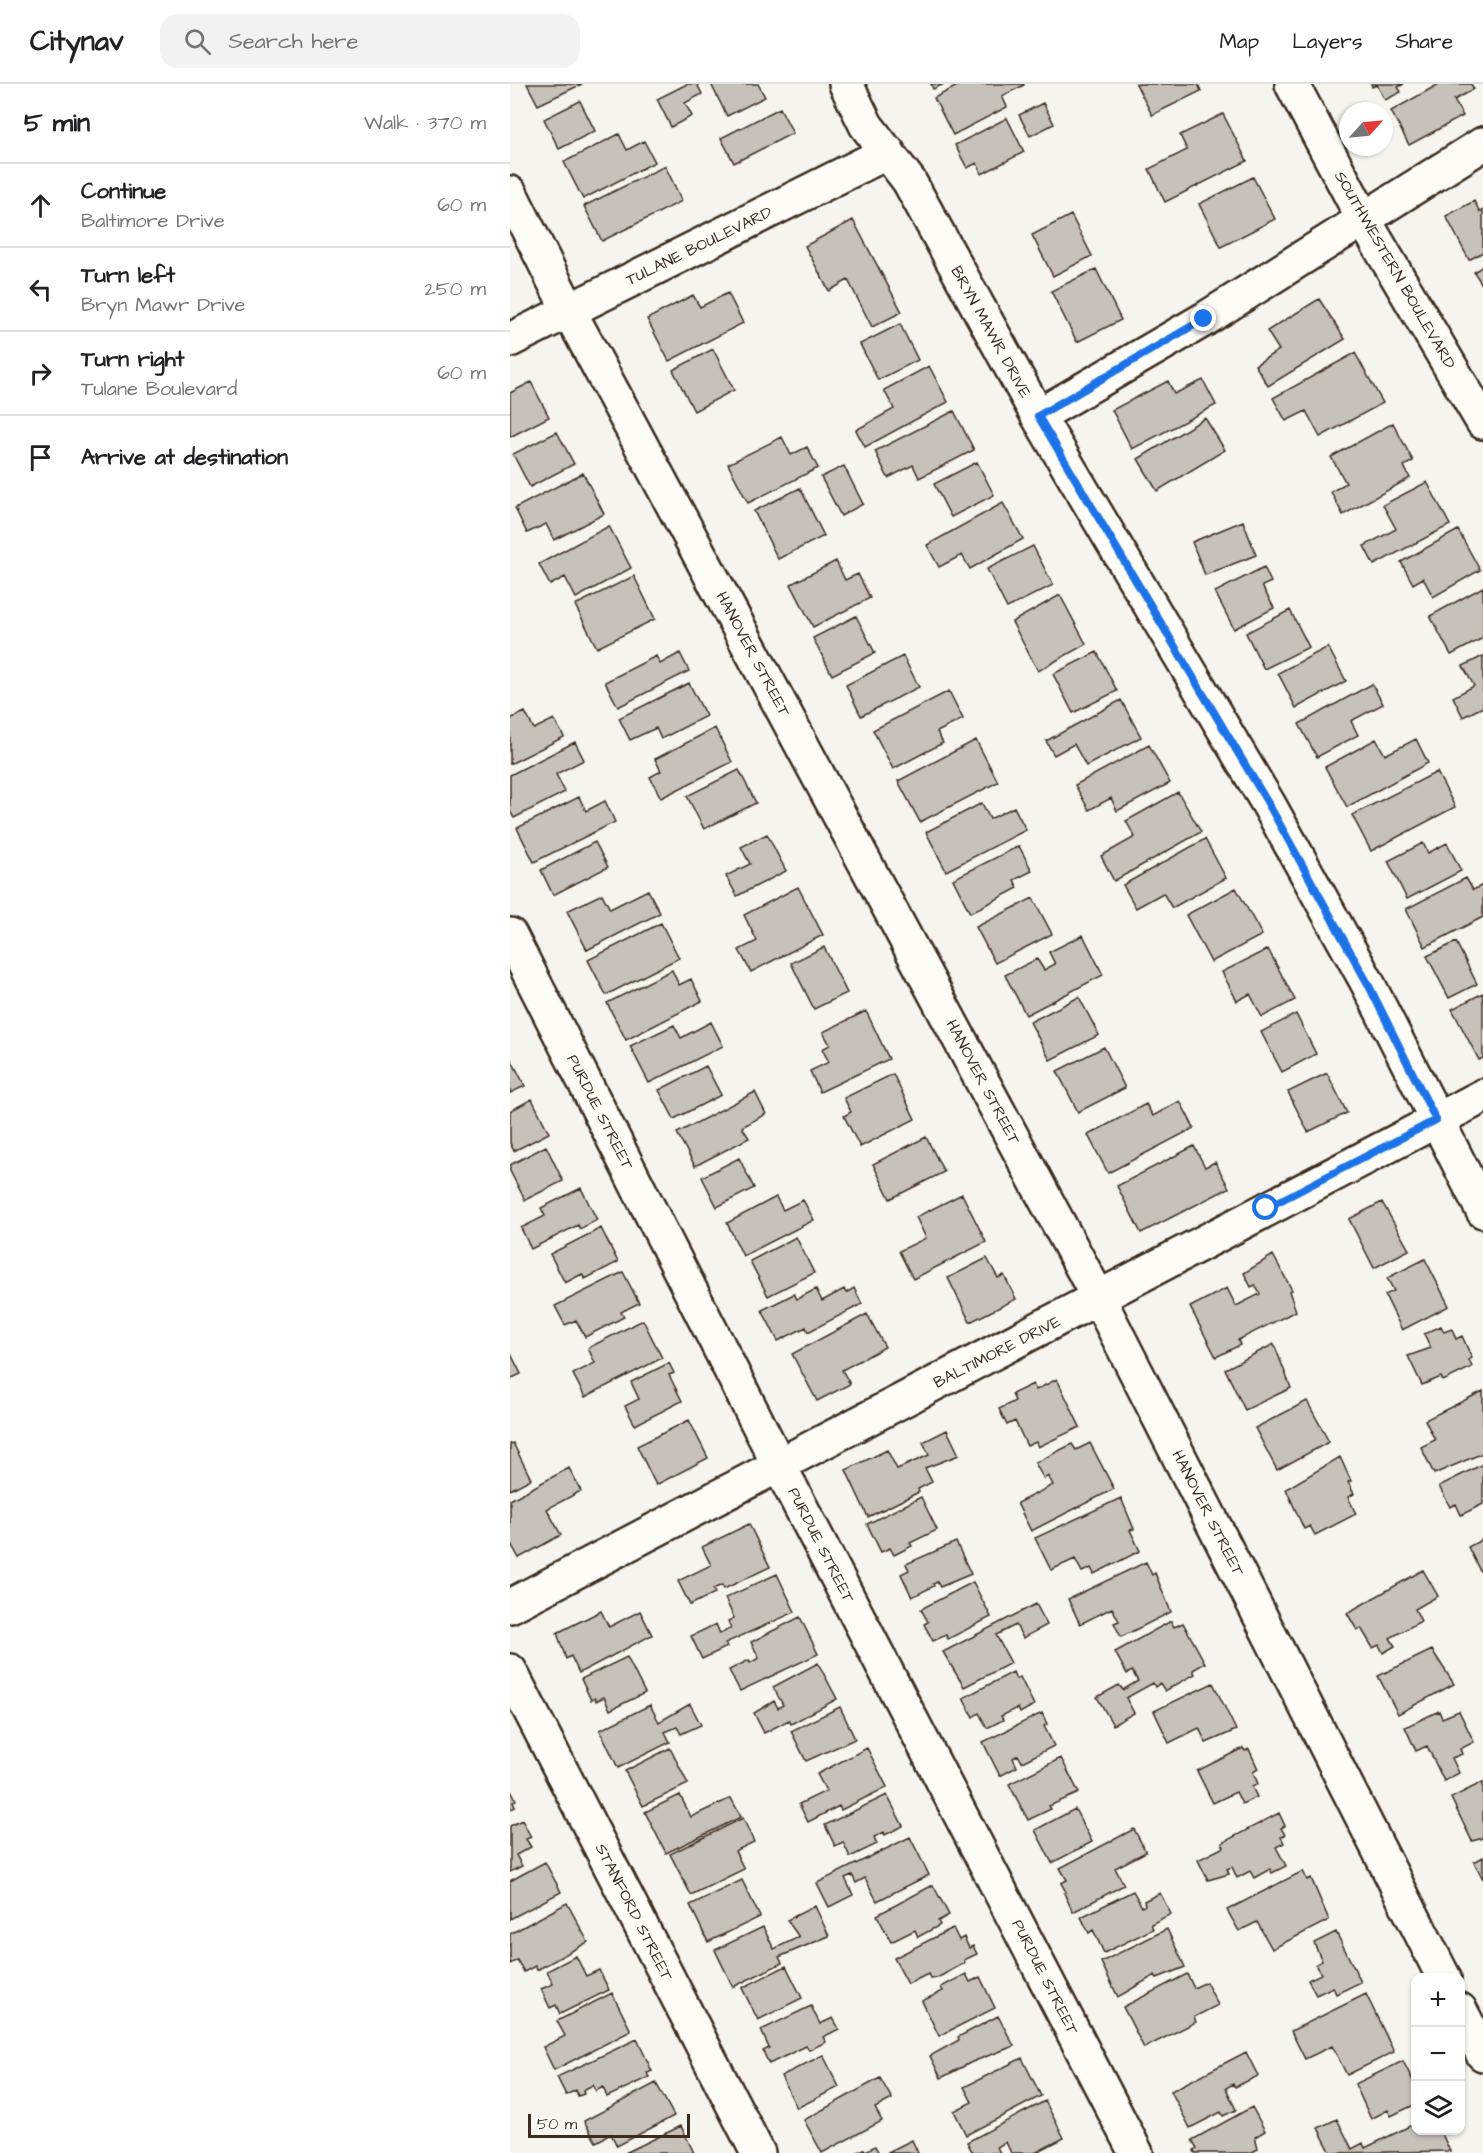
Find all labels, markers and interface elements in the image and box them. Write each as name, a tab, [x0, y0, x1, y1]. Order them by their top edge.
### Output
search box	[160, 14, 580, 68]
text: Citynav	[30, 22, 124, 61]
icon: search	[181, 25, 214, 58]
text: Search here	[229, 26, 358, 57]
text: Map	[1219, 27, 1259, 56]
text: Layers	[1292, 27, 1362, 56]
text: Share	[1395, 27, 1453, 56]
north arrow	[1339, 102, 1393, 156]
text: 5 min	[24, 105, 90, 141]
text: Walk · 370 m	[364, 109, 486, 137]
street label: SOUTHWESTERN BOULEVARD	[1329, 167, 1461, 373]
text: Continue	[81, 176, 166, 207]
icon: ahead	[24, 189, 57, 222]
text: 60 m	[437, 191, 486, 219]
street label: TULANE BOULEVARD	[622, 201, 776, 291]
text: Baltimore Drive	[81, 207, 225, 235]
text: Turn left	[81, 260, 175, 291]
street label: BRYN MAWR DRIVE	[946, 262, 1037, 402]
icon: left	[24, 273, 57, 306]
text: 250 m	[424, 275, 486, 303]
text: Bryn Mawr Drive	[81, 291, 245, 319]
route end	[1190, 305, 1216, 331]
text: Turn right	[81, 344, 184, 375]
icon: right	[24, 357, 57, 390]
text: 60 m	[437, 359, 486, 387]
text: Tulane Boulevard	[81, 375, 237, 403]
icon: arrive	[24, 441, 57, 474]
text: Arrive at destination	[81, 442, 288, 473]
street label: HANOVER STREET	[711, 588, 795, 720]
street label: HANOVER STREET	[941, 1016, 1025, 1148]
street label: PURDUE STREET	[562, 1051, 639, 1173]
route start	[1252, 1194, 1278, 1220]
street label: BALTIMORE DRIVE	[930, 1310, 1065, 1394]
street label: HANOVER STREET	[1167, 1446, 1249, 1580]
street label: PURDUE STREET	[783, 1484, 860, 1606]
street label: STANFORD STREET	[590, 1840, 678, 1984]
street label: PURDUE STREET	[1007, 1916, 1084, 2038]
map controls	[1411, 1973, 1465, 2135]
button: +	[1411, 1973, 1465, 2027]
button: −	[1411, 2027, 1465, 2081]
button: layers	[1411, 2081, 1465, 2135]
scale bar	[528, 2111, 690, 2138]
text: 50 m	[537, 2113, 577, 2135]

